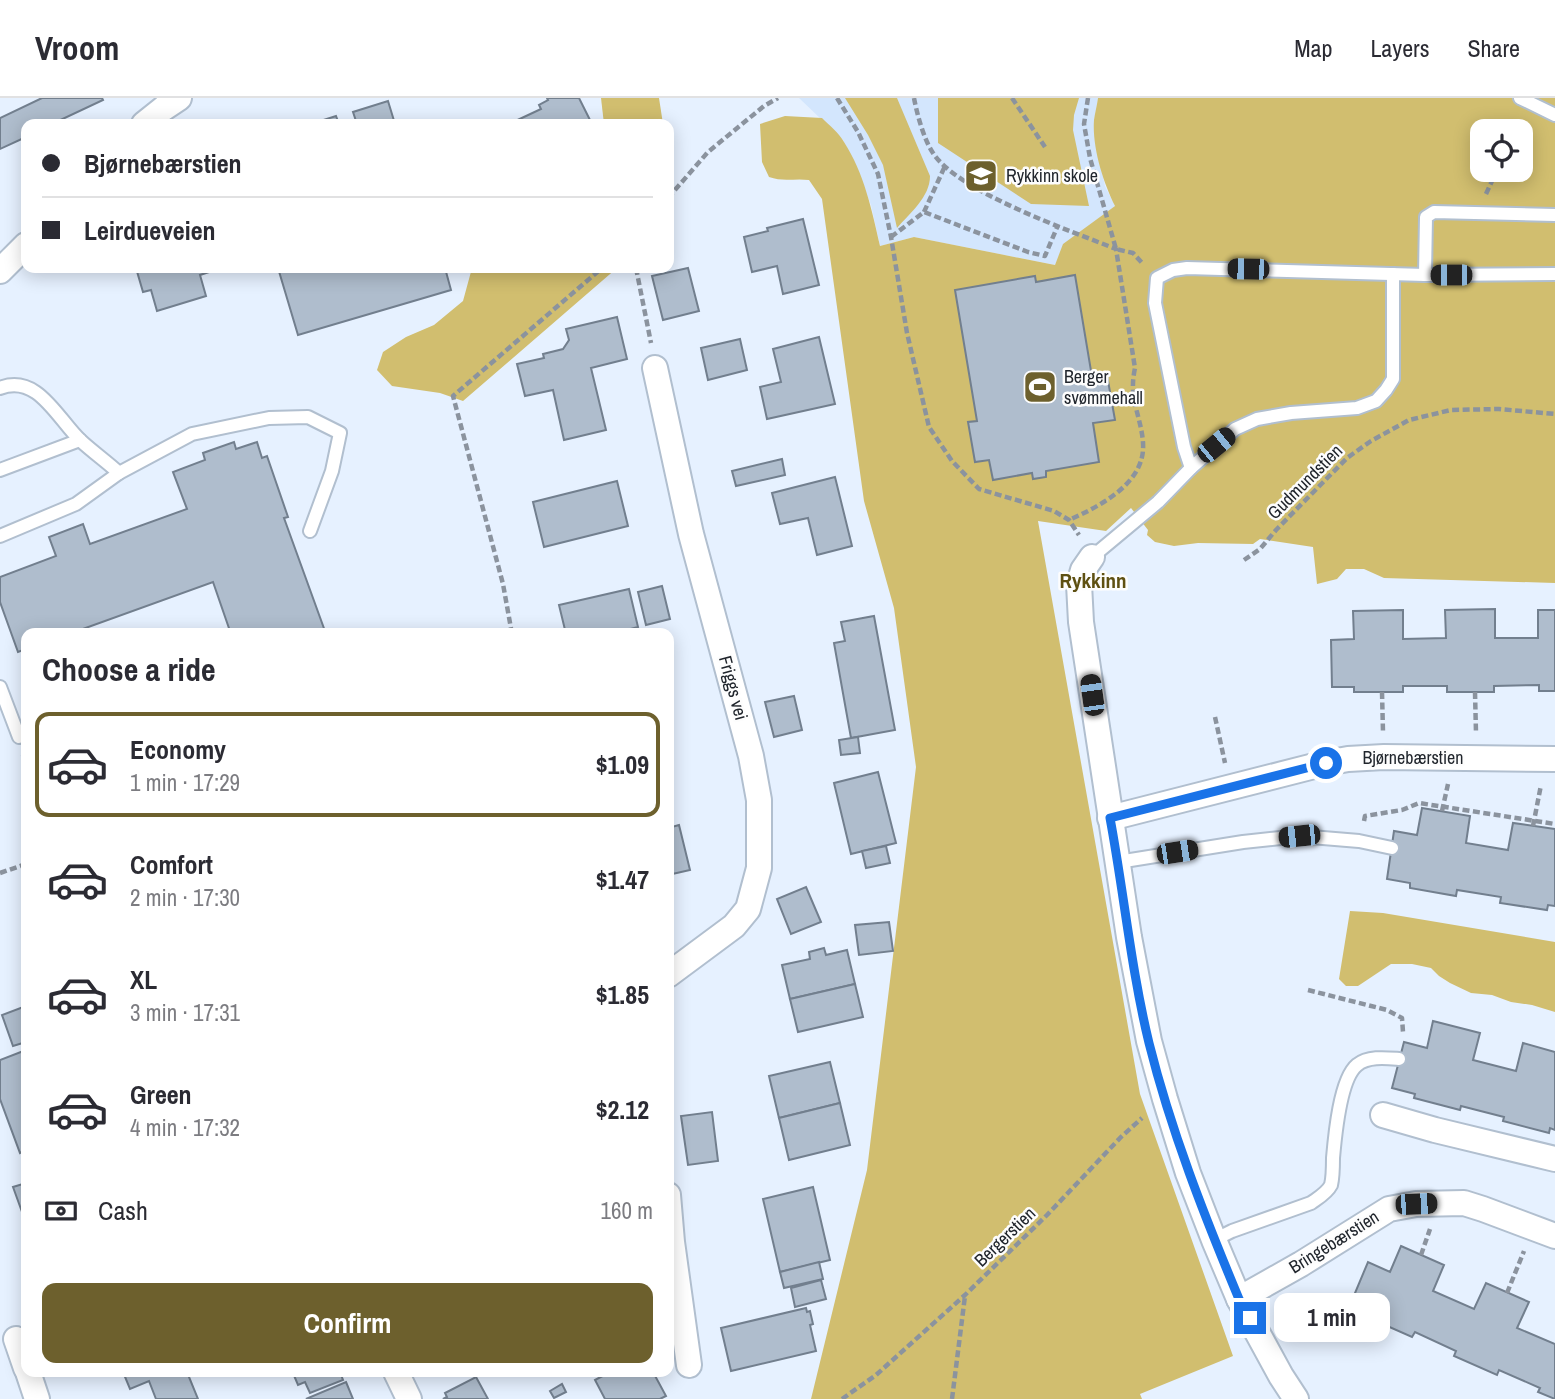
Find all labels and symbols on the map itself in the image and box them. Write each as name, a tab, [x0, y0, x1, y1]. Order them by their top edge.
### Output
school or university icon: Rykkinn skole	[962, 157, 1000, 195]
place label: Rykkinn skole	[1006, 163, 1098, 188]
car	[1227, 258, 1270, 280]
car	[1431, 265, 1473, 286]
place label: Berger svømmehall	[1064, 364, 1143, 410]
sports icon: Berger svømmehall	[1021, 368, 1059, 406]
car	[1194, 424, 1239, 466]
street label: Gudmundstien	[1262, 439, 1348, 525]
district label: Rykkinn	[1060, 566, 1127, 595]
street label: Friggs vei	[713, 653, 754, 723]
car	[1079, 673, 1106, 717]
street label: Bjørnebærstien	[1363, 745, 1463, 770]
route start	[1310, 747, 1342, 779]
car	[1278, 823, 1321, 849]
car	[1155, 838, 1200, 866]
car	[1395, 1193, 1438, 1215]
street label: Bergerstien	[969, 1201, 1041, 1272]
street label: Bringebærstien	[1284, 1204, 1384, 1279]
callout: 1 min	[1274, 1294, 1390, 1342]
route end	[1234, 1302, 1266, 1334]

